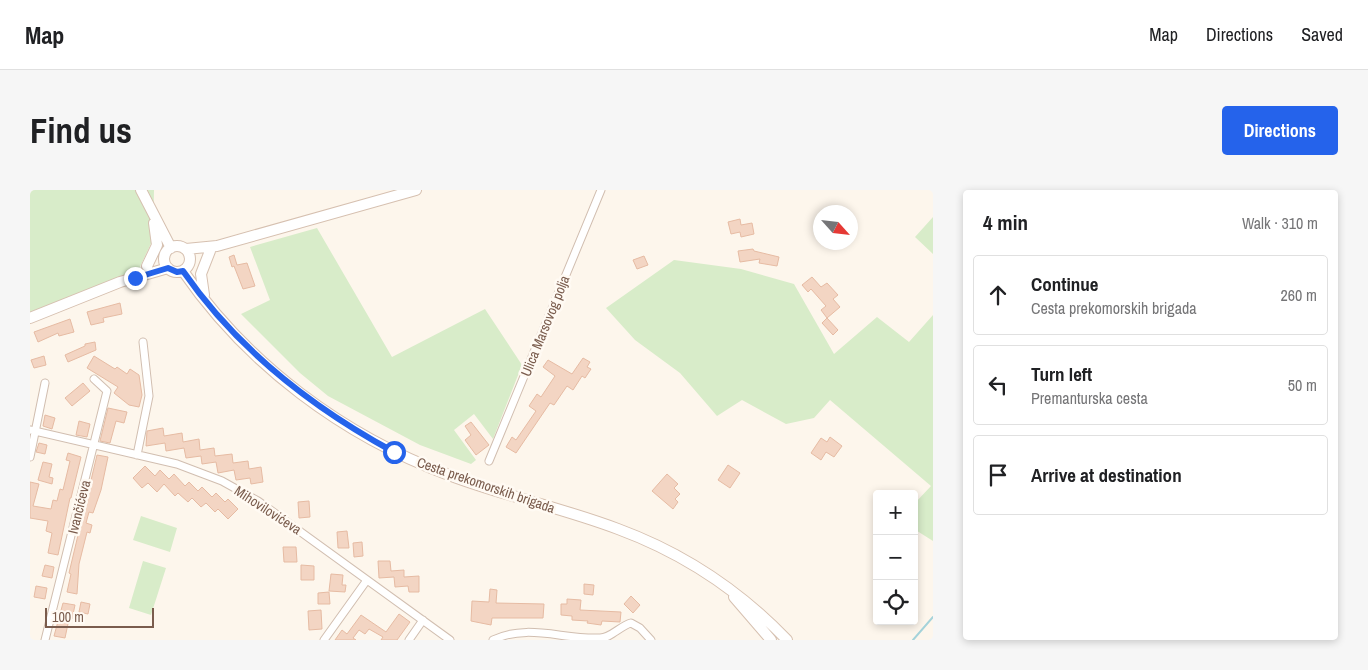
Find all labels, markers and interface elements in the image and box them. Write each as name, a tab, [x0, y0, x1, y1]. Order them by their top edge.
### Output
text: Map	[25, 19, 64, 51]
text: Map	[1149, 22, 1178, 47]
text: Directions	[1206, 22, 1273, 47]
text: Saved	[1301, 22, 1343, 47]
button: Directions	[1222, 106, 1338, 155]
text: Find us	[30, 107, 132, 154]
north arrow	[813, 205, 858, 250]
text: 4 min	[983, 208, 1028, 237]
text: Walk · 310 m	[1242, 212, 1318, 234]
route end	[124, 267, 147, 290]
text: Continue	[1031, 271, 1099, 297]
street label: Ulica Marsovog polja	[517, 272, 574, 379]
icon: ahead	[984, 281, 1012, 309]
text: 260 m	[1281, 284, 1317, 306]
text: Cesta prekomorskih brigada	[1031, 297, 1197, 319]
text: Turn left	[1031, 361, 1092, 387]
icon: left	[984, 371, 1012, 399]
text: 50 m	[1288, 374, 1317, 396]
text: Premanturska cesta	[1031, 387, 1148, 409]
route start	[383, 441, 406, 464]
street label: Cesta prekomorskih brigada	[415, 453, 558, 517]
icon: arrive	[984, 461, 1012, 489]
text: Arrive at destination	[1031, 462, 1182, 488]
street label: Ivančićeva	[64, 478, 95, 536]
street label: Mihovilovićeva	[231, 482, 306, 539]
map controls	[873, 490, 918, 625]
button: +	[873, 490, 918, 535]
button: −	[873, 535, 918, 580]
button: locate	[873, 580, 918, 625]
scale bar	[45, 605, 154, 628]
text: 100 m	[52, 608, 84, 626]

